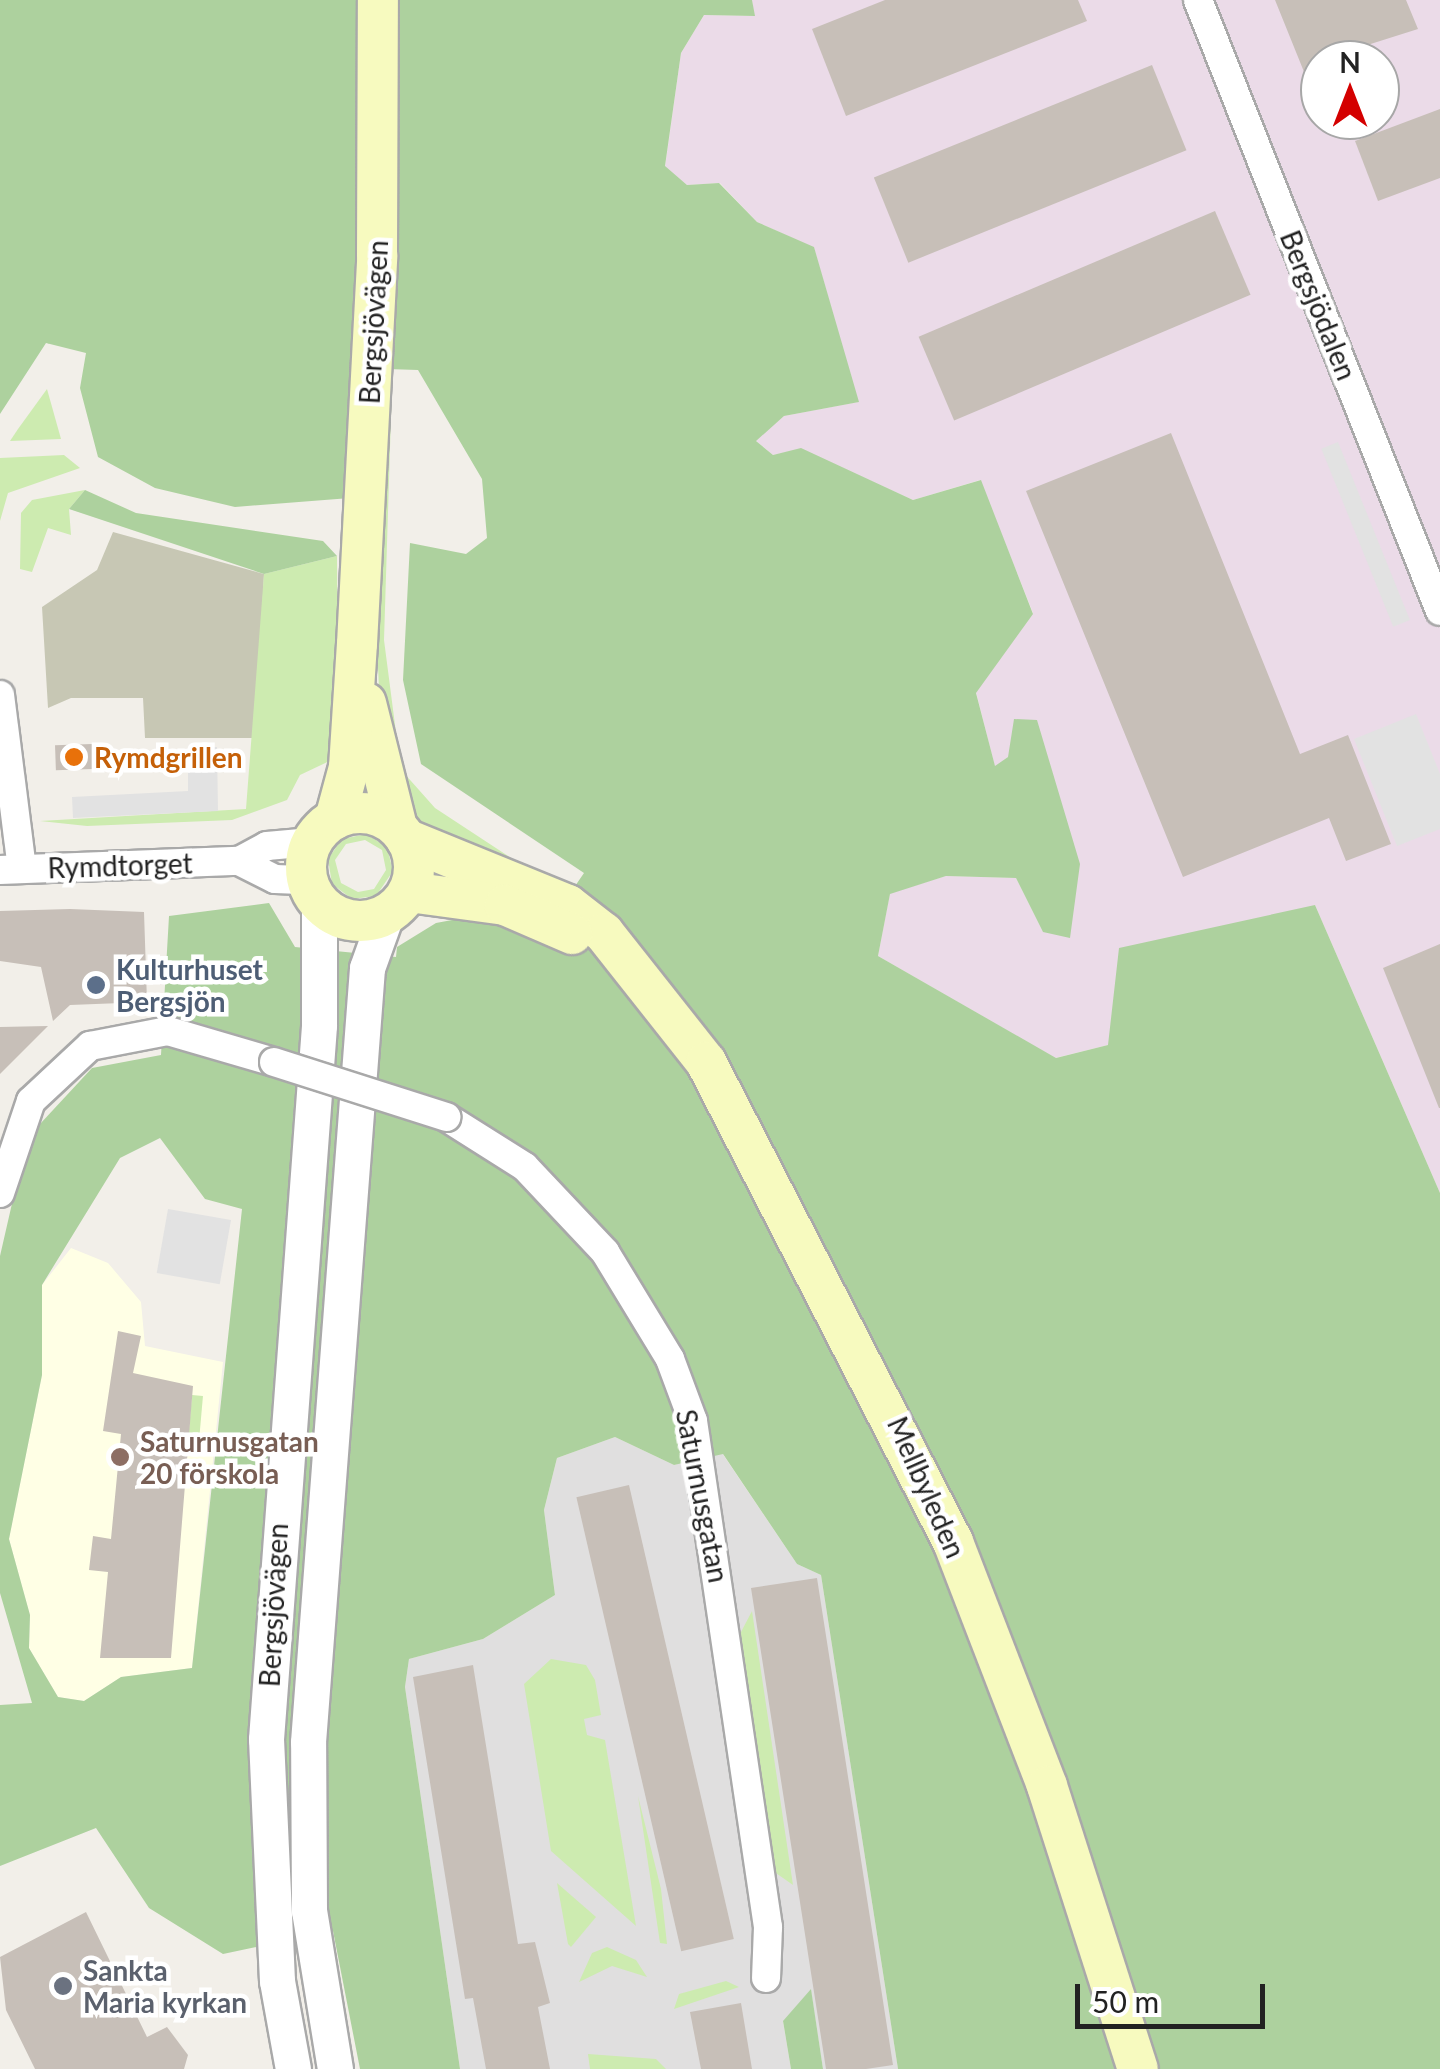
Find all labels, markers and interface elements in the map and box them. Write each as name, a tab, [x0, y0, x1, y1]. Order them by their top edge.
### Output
north arrow	[1300, 40, 1400, 140]
text: N	[1339, 45, 1361, 79]
street label: Bergsjödalen	[1274, 225, 1364, 385]
street label: Bergsjövägen	[352, 239, 394, 405]
place label: Rymdgrillen	[94, 740, 243, 774]
marker: Rymdgrillen	[63, 746, 85, 768]
street label: Rymdtorget	[47, 846, 193, 884]
place label: Kulturhuset Bergsjön	[116, 952, 263, 1018]
marker: Kulturhuset Bergsjön	[85, 974, 107, 996]
street label: Saturnusgatan	[670, 1407, 736, 1585]
street label: Mellbyleden	[881, 1411, 973, 1563]
place label: Saturnusgatan 20 förskola	[140, 1424, 319, 1490]
marker: Saturnusgatan 20 förskola	[109, 1446, 131, 1468]
street label: Bergsjövägen	[252, 1522, 294, 1688]
place label: Sankta Maria kyrkan	[83, 1953, 247, 2019]
scale bar	[1080, 1964, 1270, 2026]
marker: Sankta Maria kyrkan	[52, 1975, 74, 1997]
text: 50 m	[1092, 1983, 1159, 2019]

